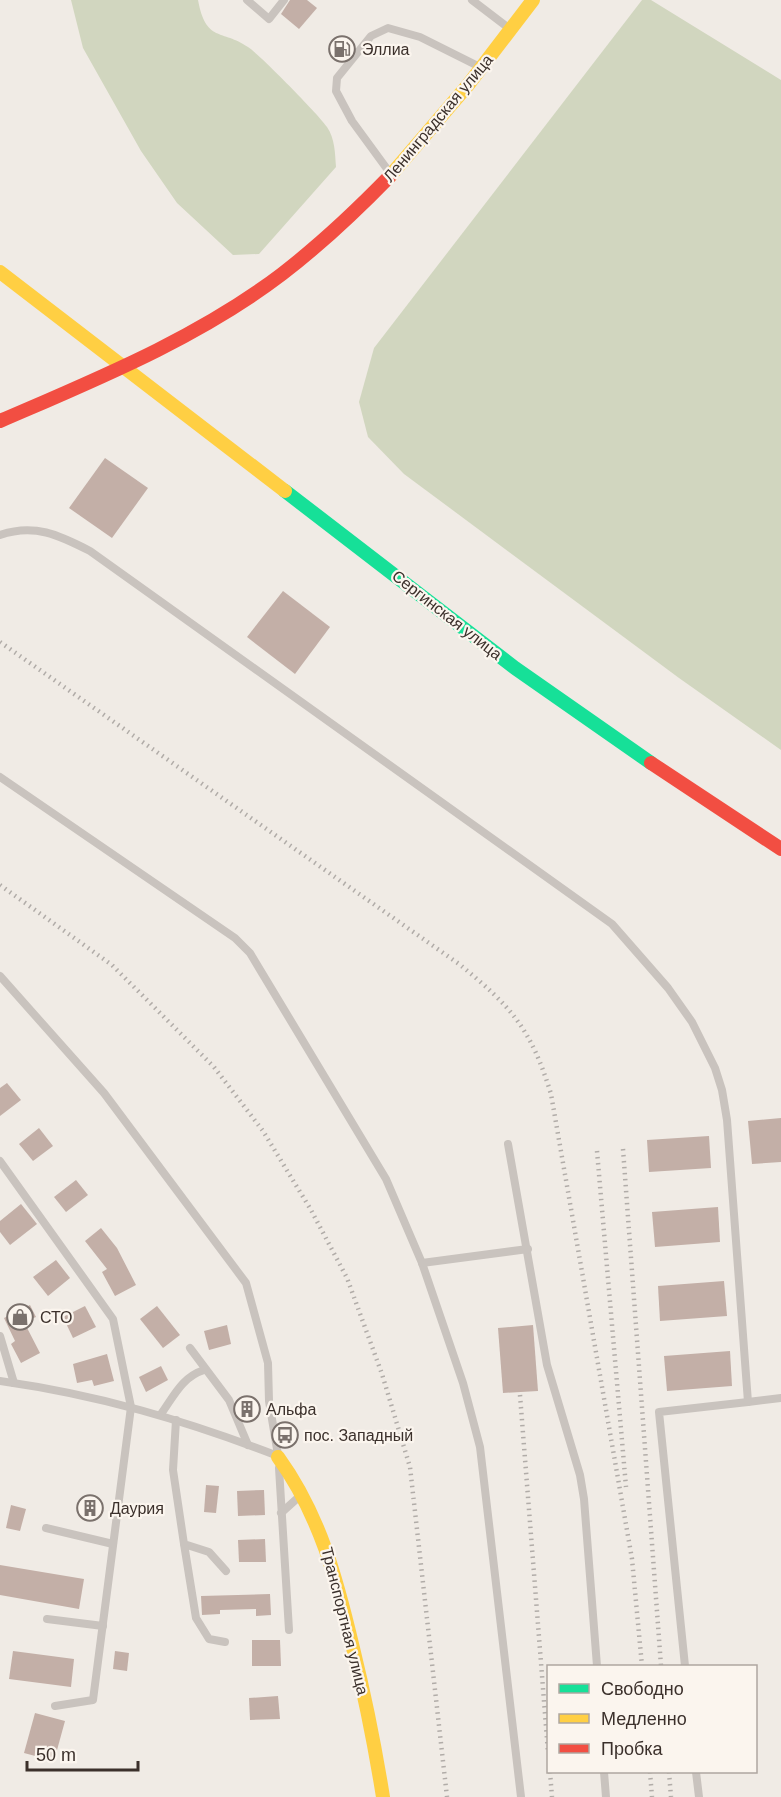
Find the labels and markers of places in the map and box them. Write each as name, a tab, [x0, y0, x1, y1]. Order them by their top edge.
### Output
fuel station icon: Эллиа	[327, 34, 357, 64]
place label: Эллиа	[362, 41, 410, 58]
shop icon: СТО	[5, 1302, 35, 1332]
place label: СТО	[40, 1309, 73, 1326]
building icon: Альфа	[232, 1394, 262, 1424]
place label: Альфа	[266, 1401, 317, 1418]
bus stop icon: пос. Западный	[270, 1420, 300, 1450]
place label: пос. Западный	[304, 1427, 413, 1444]
building icon: Даурия	[75, 1493, 105, 1523]
place label: Даурия	[110, 1500, 164, 1517]

